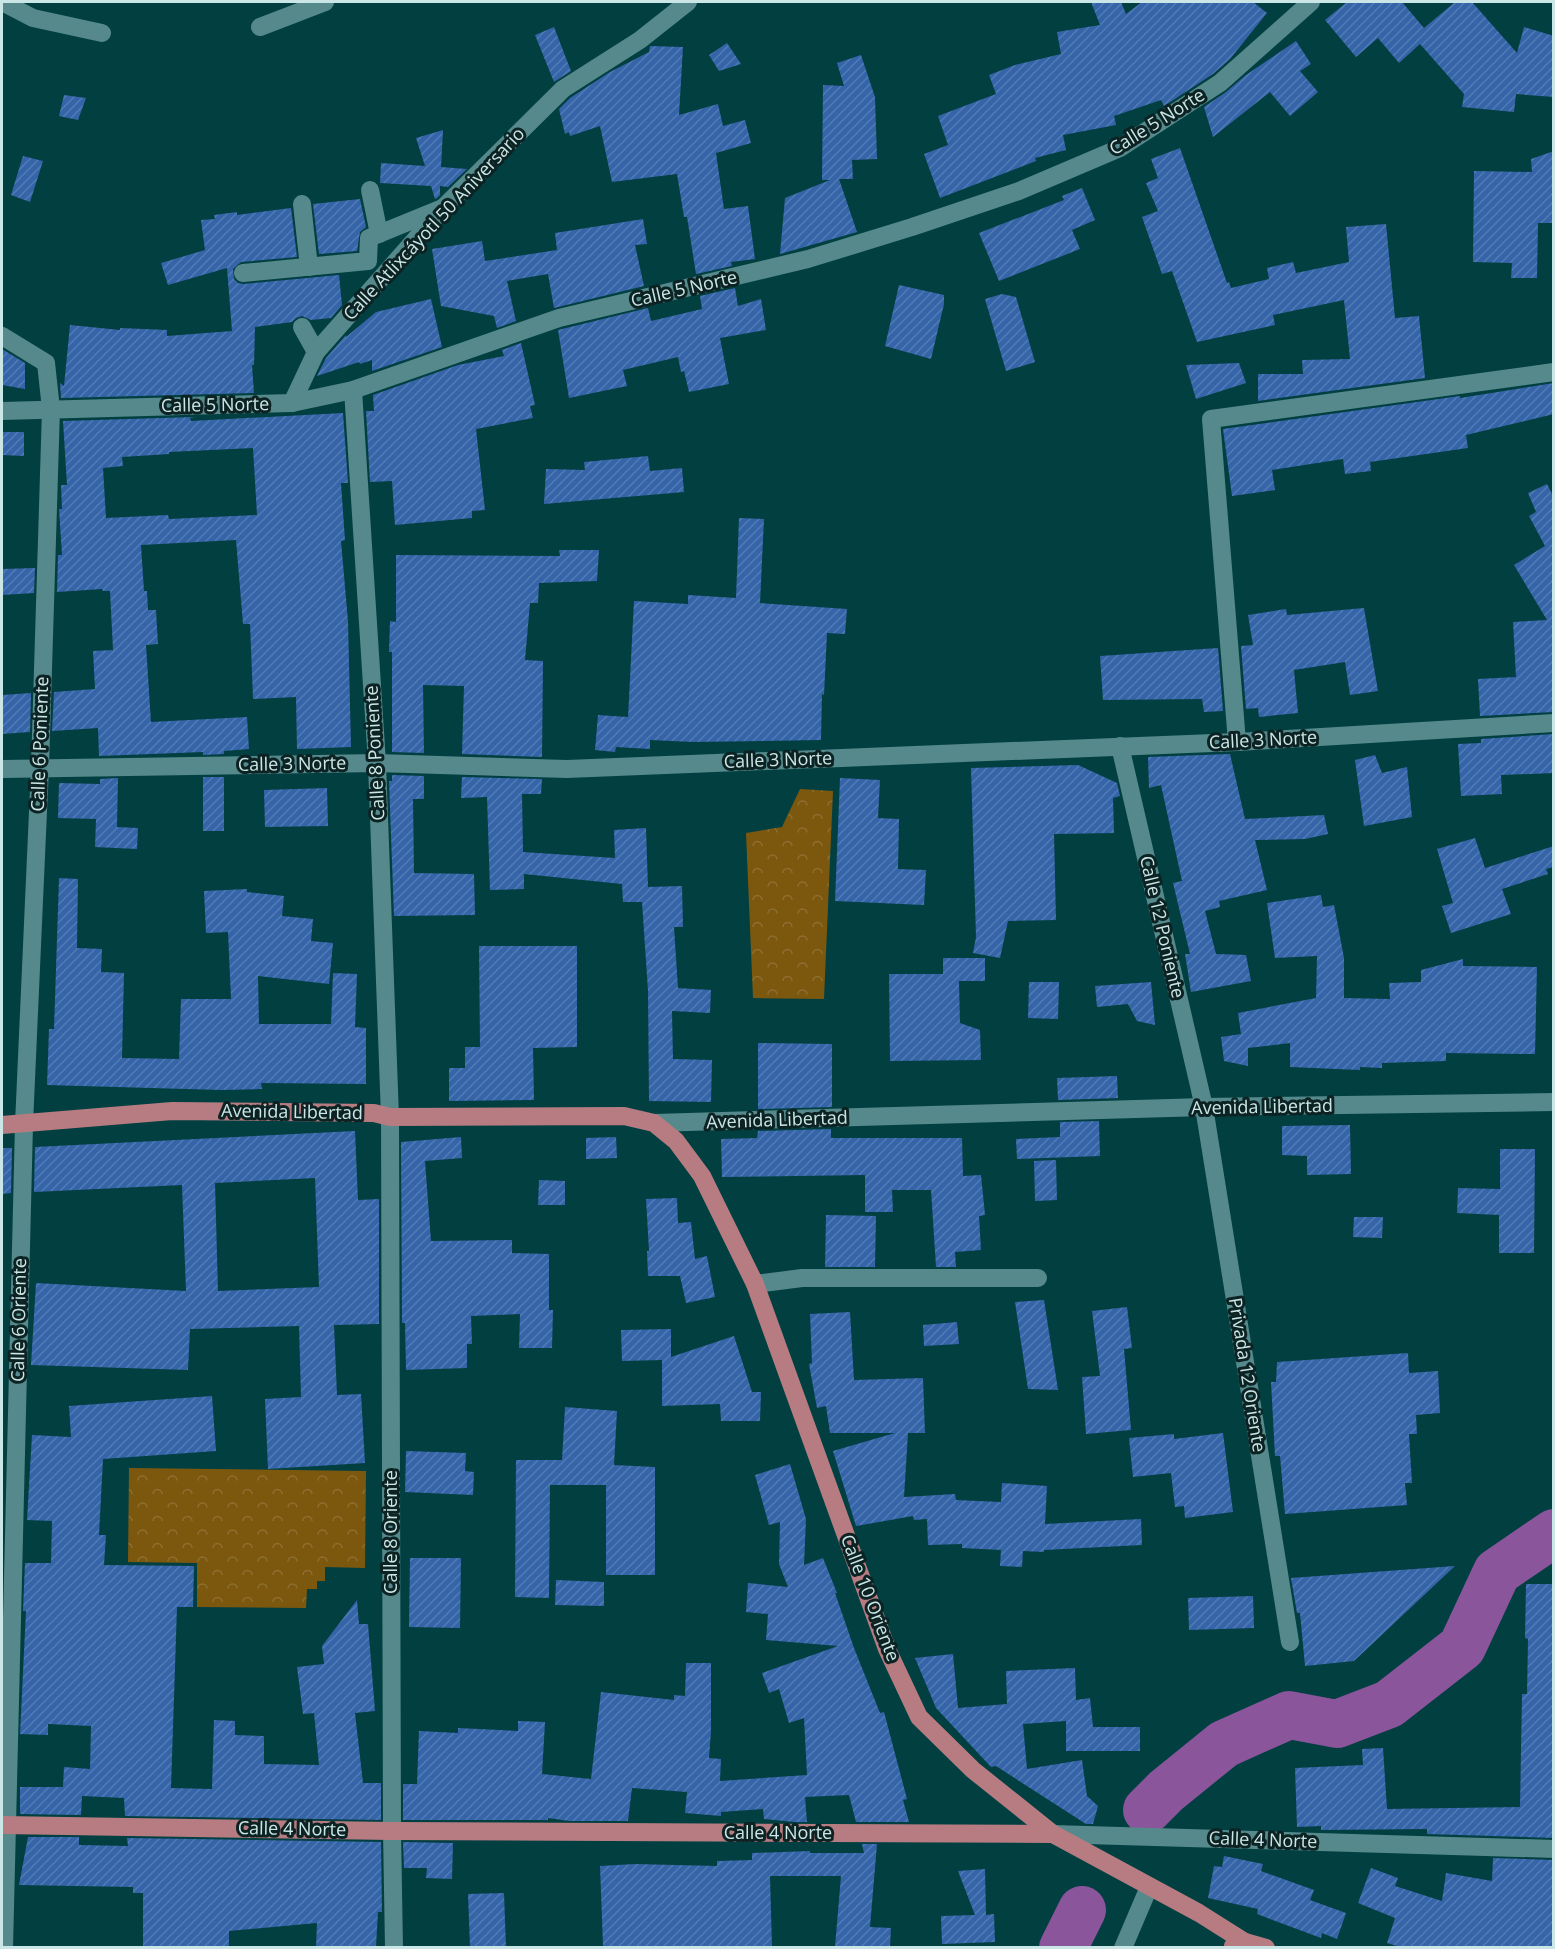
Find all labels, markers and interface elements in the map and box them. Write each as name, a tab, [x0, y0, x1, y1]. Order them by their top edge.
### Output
street label: Calle 5 Norte	[1104, 82, 1209, 160]
street label: Calle Atlixcáyotl 50 Aniversario	[337, 122, 529, 325]
street label: Calle 5 Norte	[628, 264, 739, 312]
street label: Calle 5 Norte	[161, 391, 269, 417]
street label: Calle 6 Poniente	[25, 676, 53, 812]
street label: Calle 8 Poniente	[358, 685, 390, 821]
street label: Calle 3 Norte	[1208, 724, 1318, 754]
street label: Calle 3 Norte	[723, 745, 833, 773]
street label: Calle 3 Norte	[238, 750, 346, 776]
street label: Calle 12 Poniente	[1135, 853, 1191, 1000]
street label: Avenida Libertad	[1191, 1093, 1333, 1119]
street label: Avenida Libertad	[221, 1098, 363, 1124]
street label: Avenida Libertad	[706, 1105, 848, 1133]
street label: Calle 6 Oriente	[5, 1258, 31, 1382]
street label: Privada 12 Oriente	[1224, 1296, 1272, 1454]
street label: Calle 8 Oriente	[378, 1470, 402, 1594]
street label: Calle 10 Oriente	[836, 1531, 906, 1665]
street label: Calle 4 Norte	[238, 1815, 346, 1841]
street label: Calle 4 Norte	[724, 1820, 832, 1844]
street label: Calle 4 Norte	[1208, 1825, 1318, 1853]

